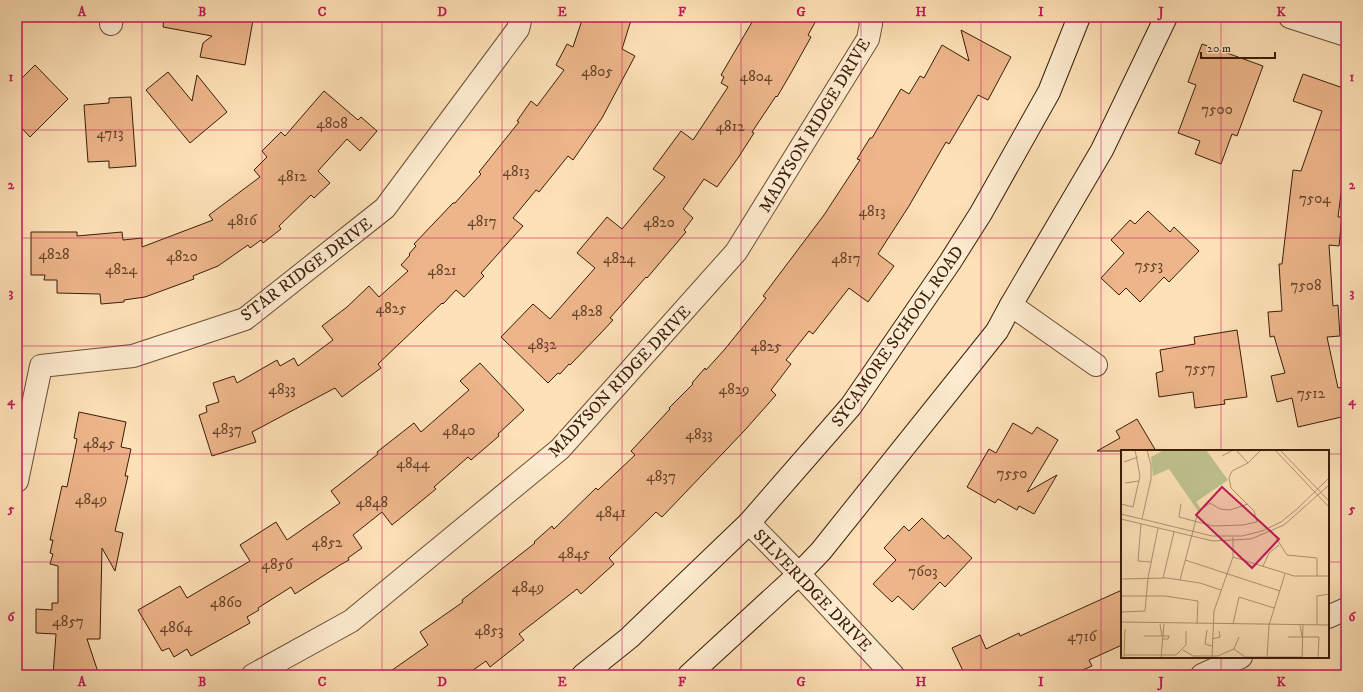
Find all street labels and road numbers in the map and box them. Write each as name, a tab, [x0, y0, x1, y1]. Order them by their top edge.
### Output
street label: MADYSON RIDGE DRIVE	[754, 34, 876, 217]
street label: STAR RIDGE DRIVE	[236, 213, 377, 327]
street label: SYCAMORE SCHOOL ROAD	[827, 242, 969, 432]
street label: MADYSON RIDGE DRIVE	[544, 301, 696, 462]
street label: SILVERIDGE DRIVE	[748, 525, 876, 657]

